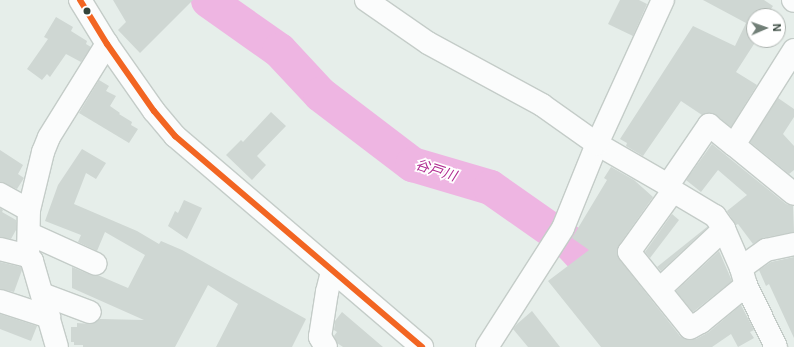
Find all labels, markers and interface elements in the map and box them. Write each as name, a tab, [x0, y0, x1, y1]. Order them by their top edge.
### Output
unlabelled marker	[82, 6, 92, 16]
north arrow	[746, 8, 786, 48]
text: N	[771, 23, 783, 32]
water label: 谷戸川	[413, 156, 459, 184]

